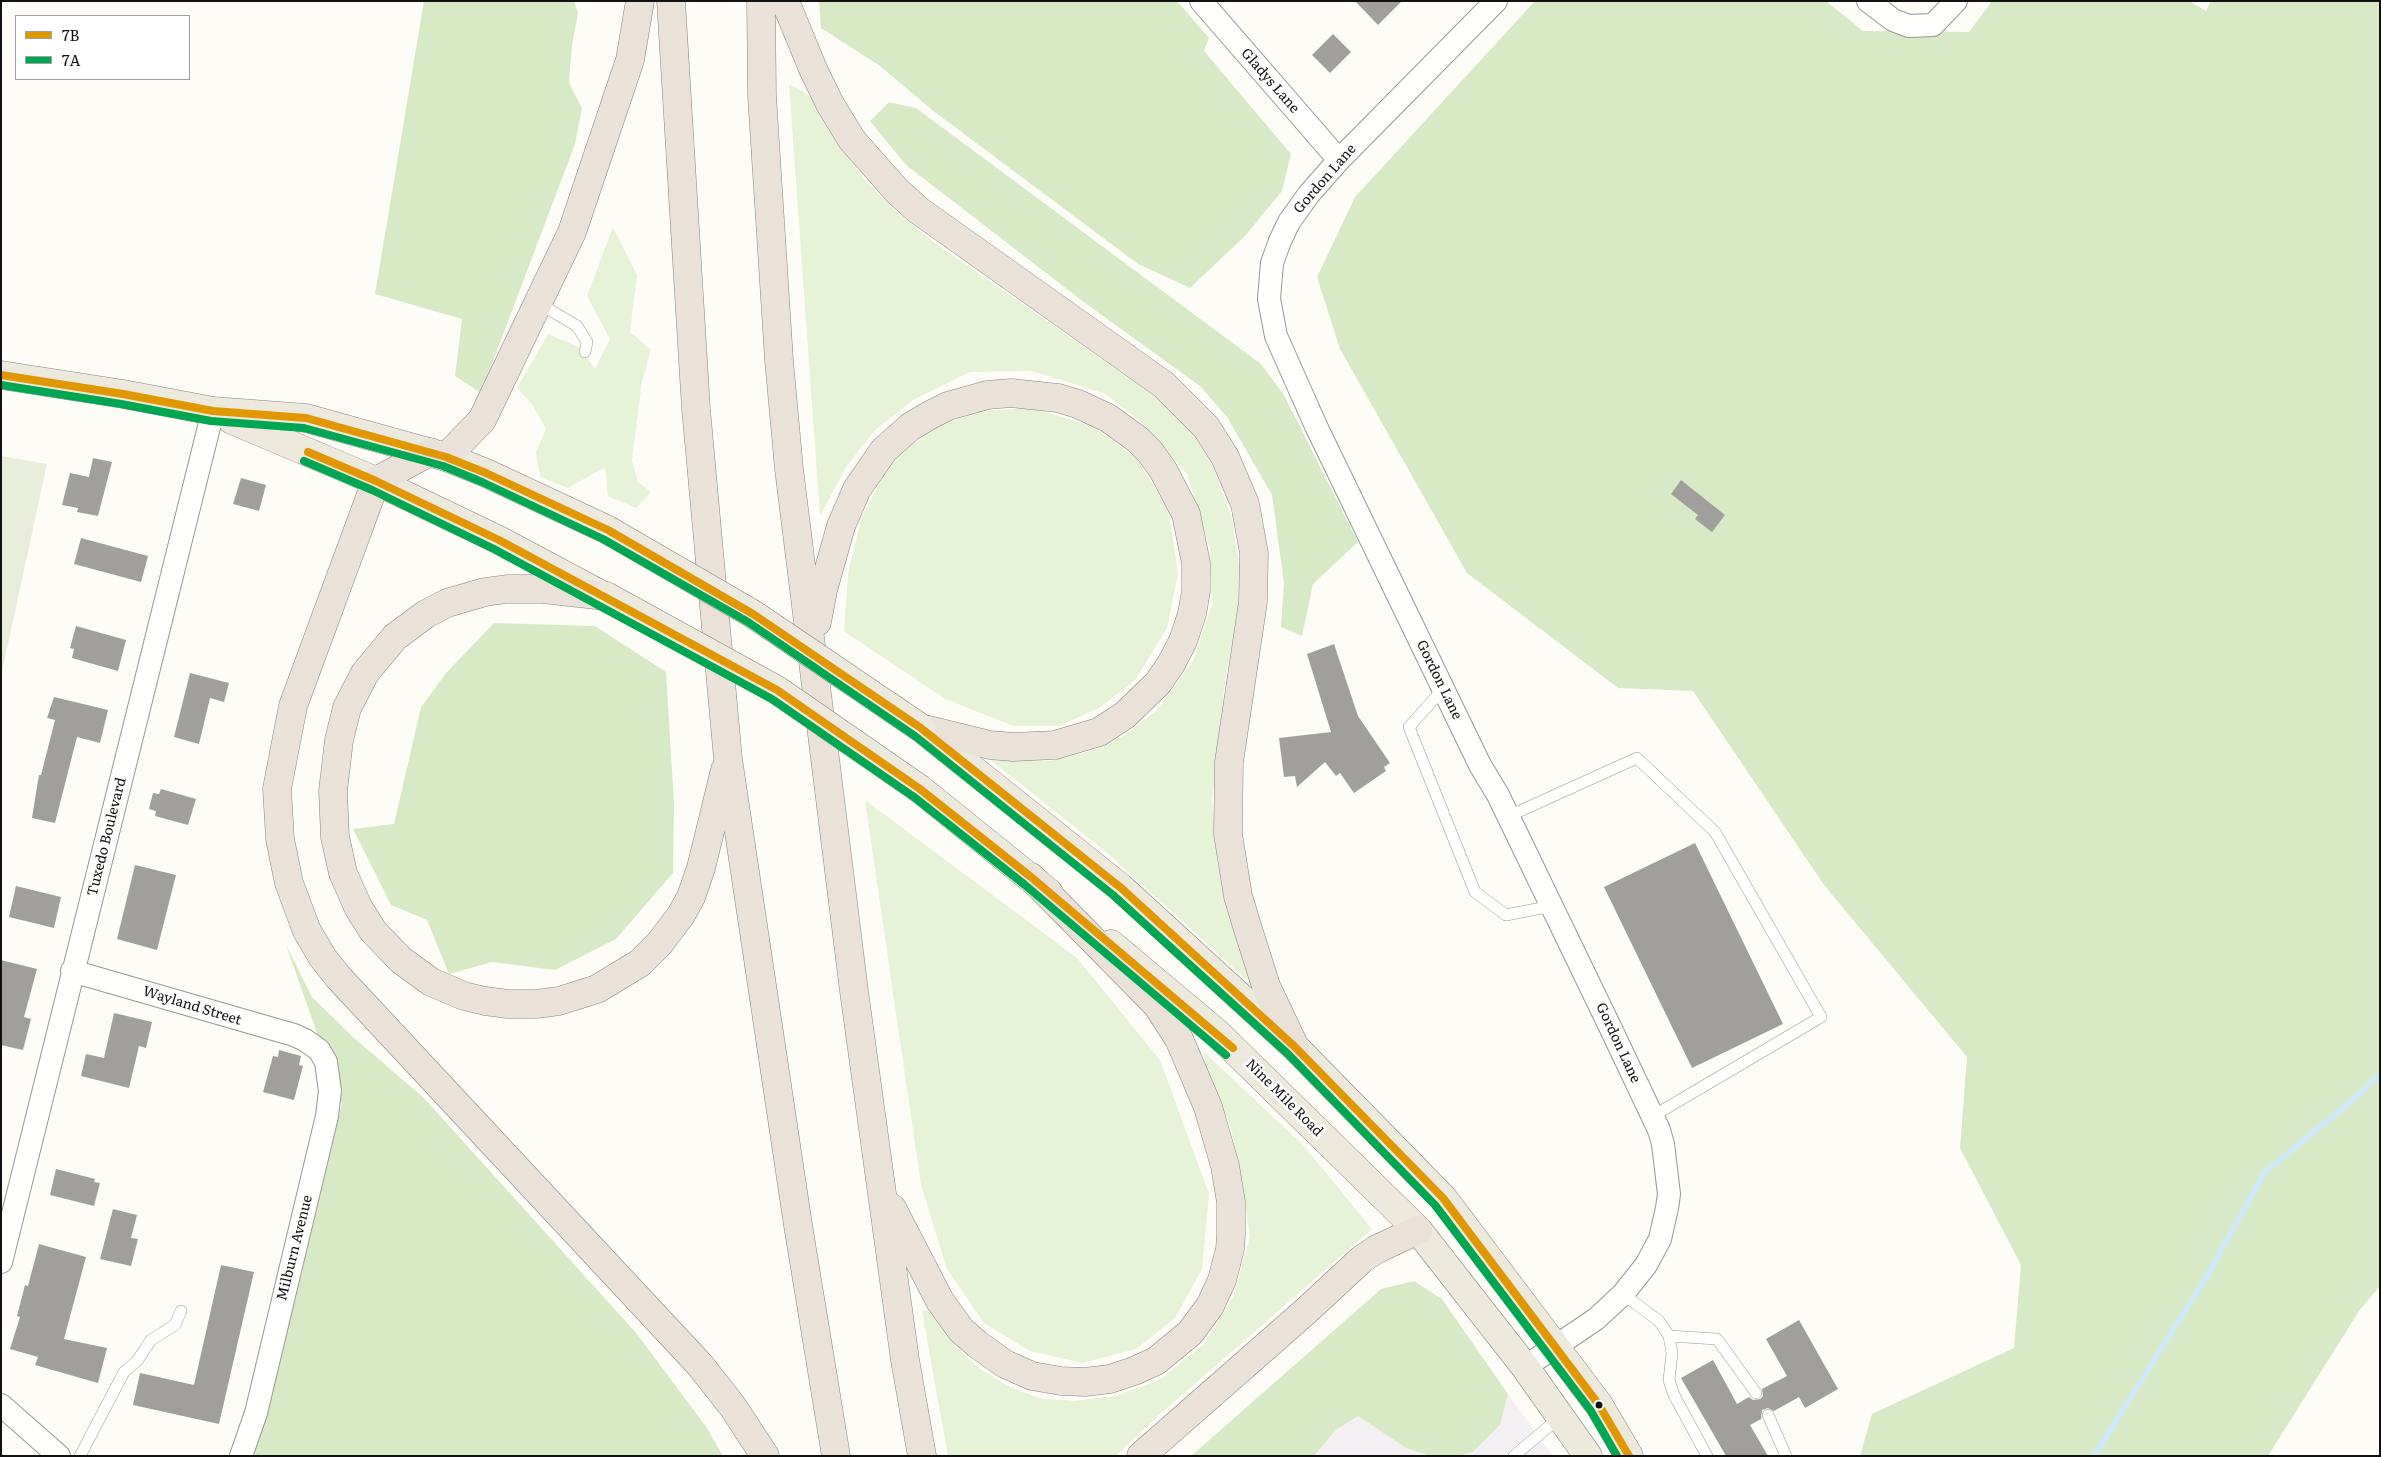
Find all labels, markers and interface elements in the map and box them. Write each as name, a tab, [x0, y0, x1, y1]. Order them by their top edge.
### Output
legend	[15, 15, 190, 80]
text: 7B	[62, 23, 80, 46]
street label: Gladys Lane	[1237, 45, 1303, 117]
text: 7A	[62, 48, 81, 71]
street label: Gordon Lane	[1290, 141, 1360, 217]
street label: Gordon Lane	[1413, 637, 1465, 723]
street label: Tuxedo Boulevard	[84, 776, 130, 898]
street label: Wayland Street	[141, 983, 243, 1029]
street label: Gordon Lane	[1592, 1000, 1644, 1086]
street label: Nine Mile Road	[1242, 1056, 1326, 1140]
street label: Milburn Avenue	[274, 1193, 316, 1303]
unlabelled marker	[1594, 1400, 1604, 1410]

